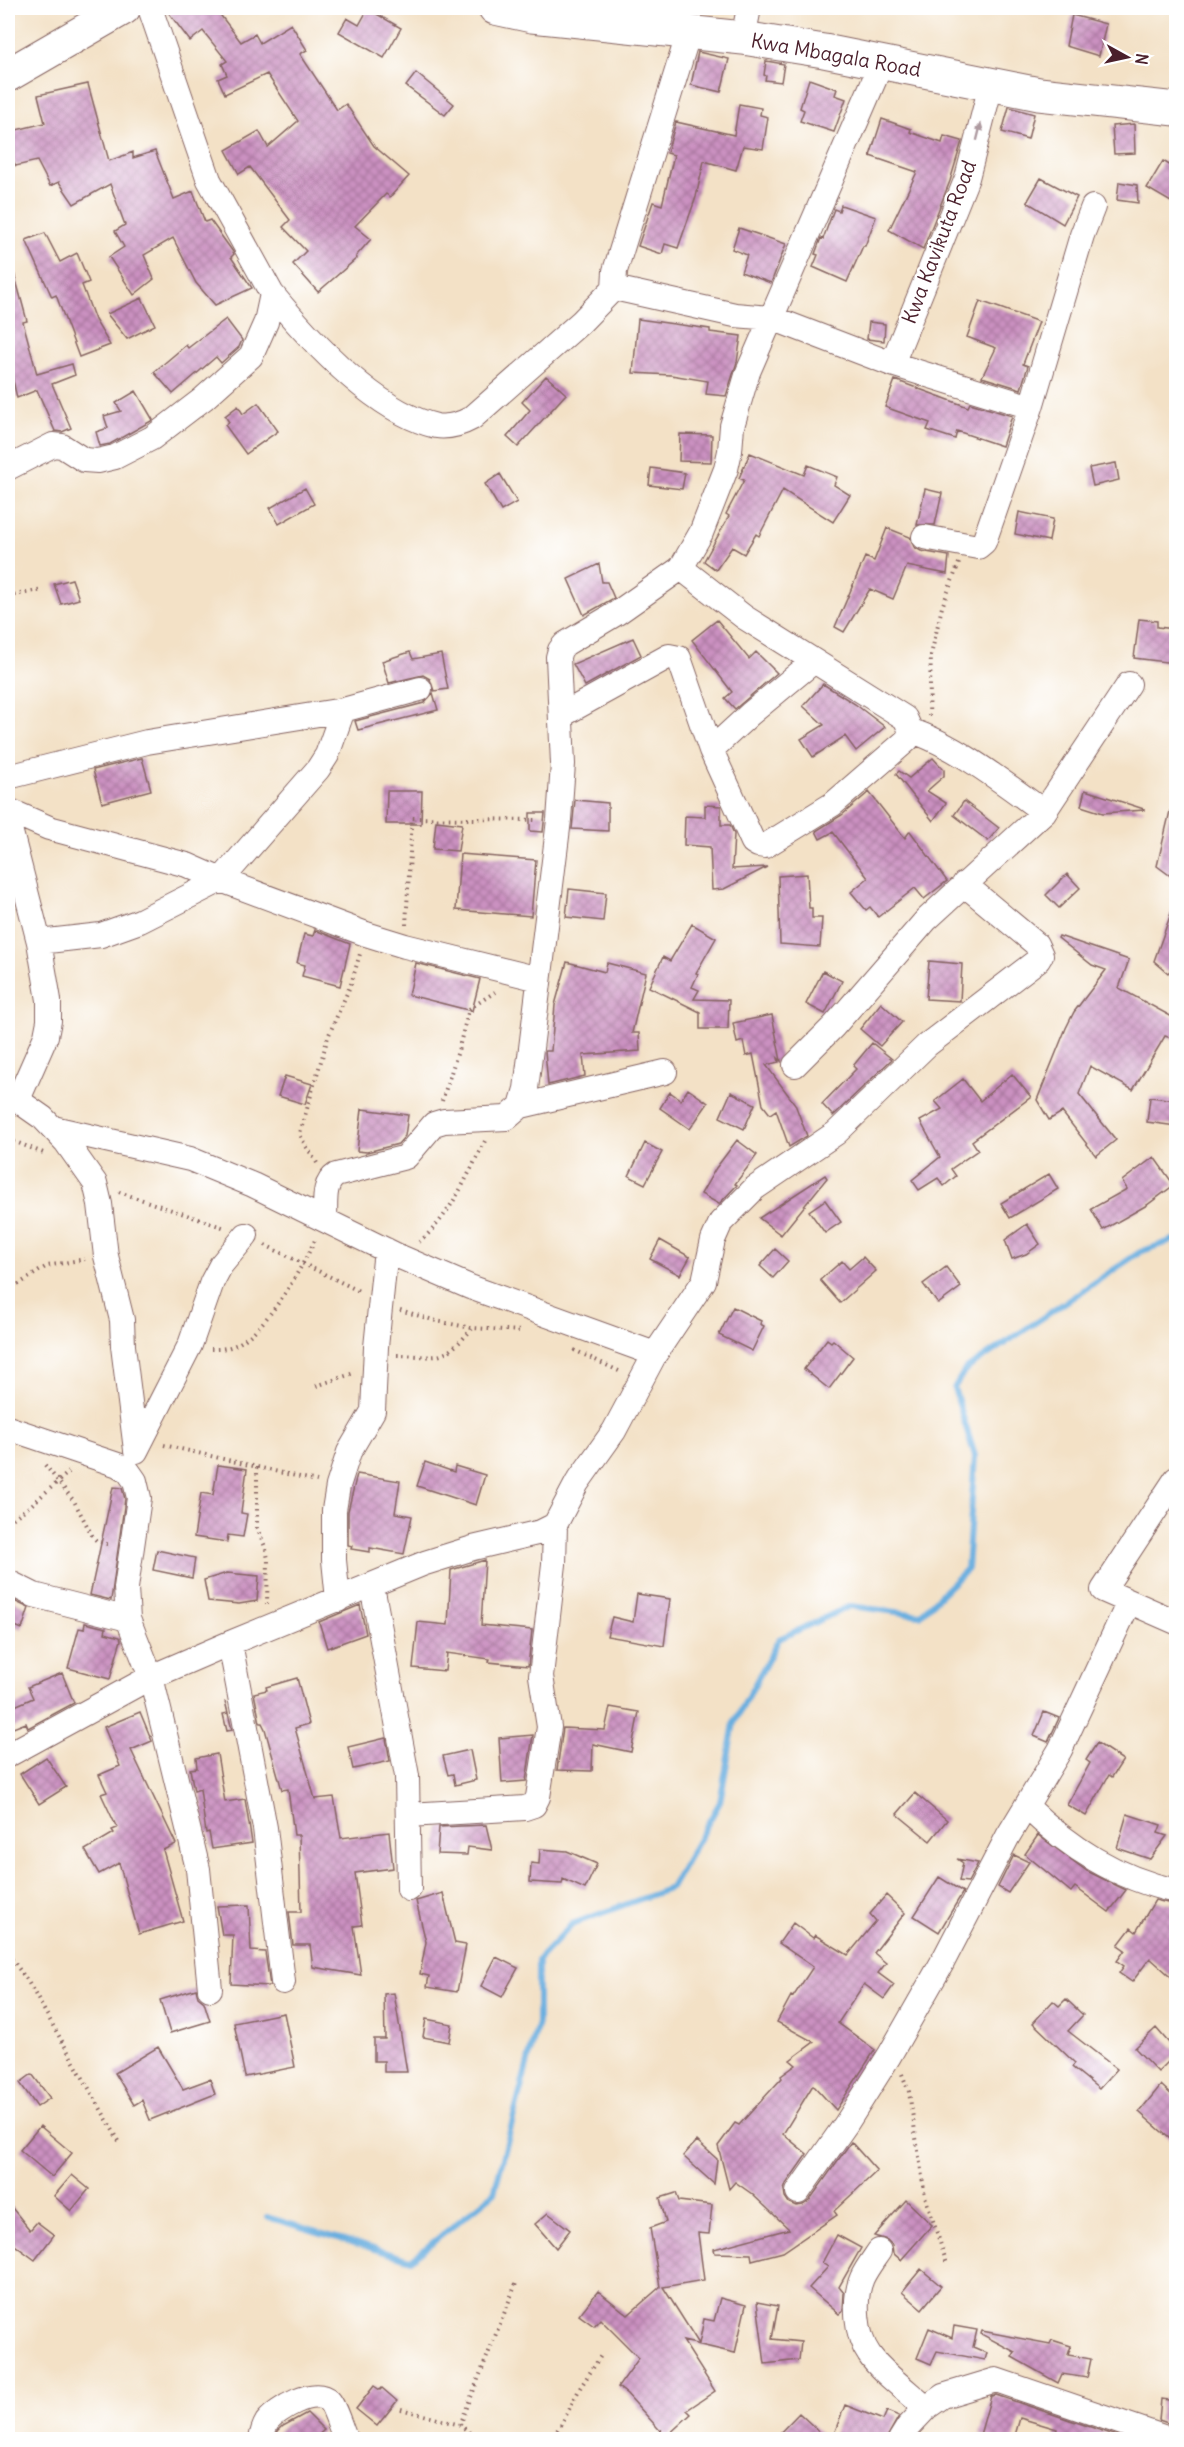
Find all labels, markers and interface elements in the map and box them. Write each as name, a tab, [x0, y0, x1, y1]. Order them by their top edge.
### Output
street label: Kwa Mbagala Road	[749, 27, 923, 82]
north arrow	[1097, 27, 1157, 87]
text: N	[1131, 52, 1153, 66]
one-way arrow	[974, 123, 984, 141]
street label: Kwa Kavikuta Road	[896, 156, 981, 327]

